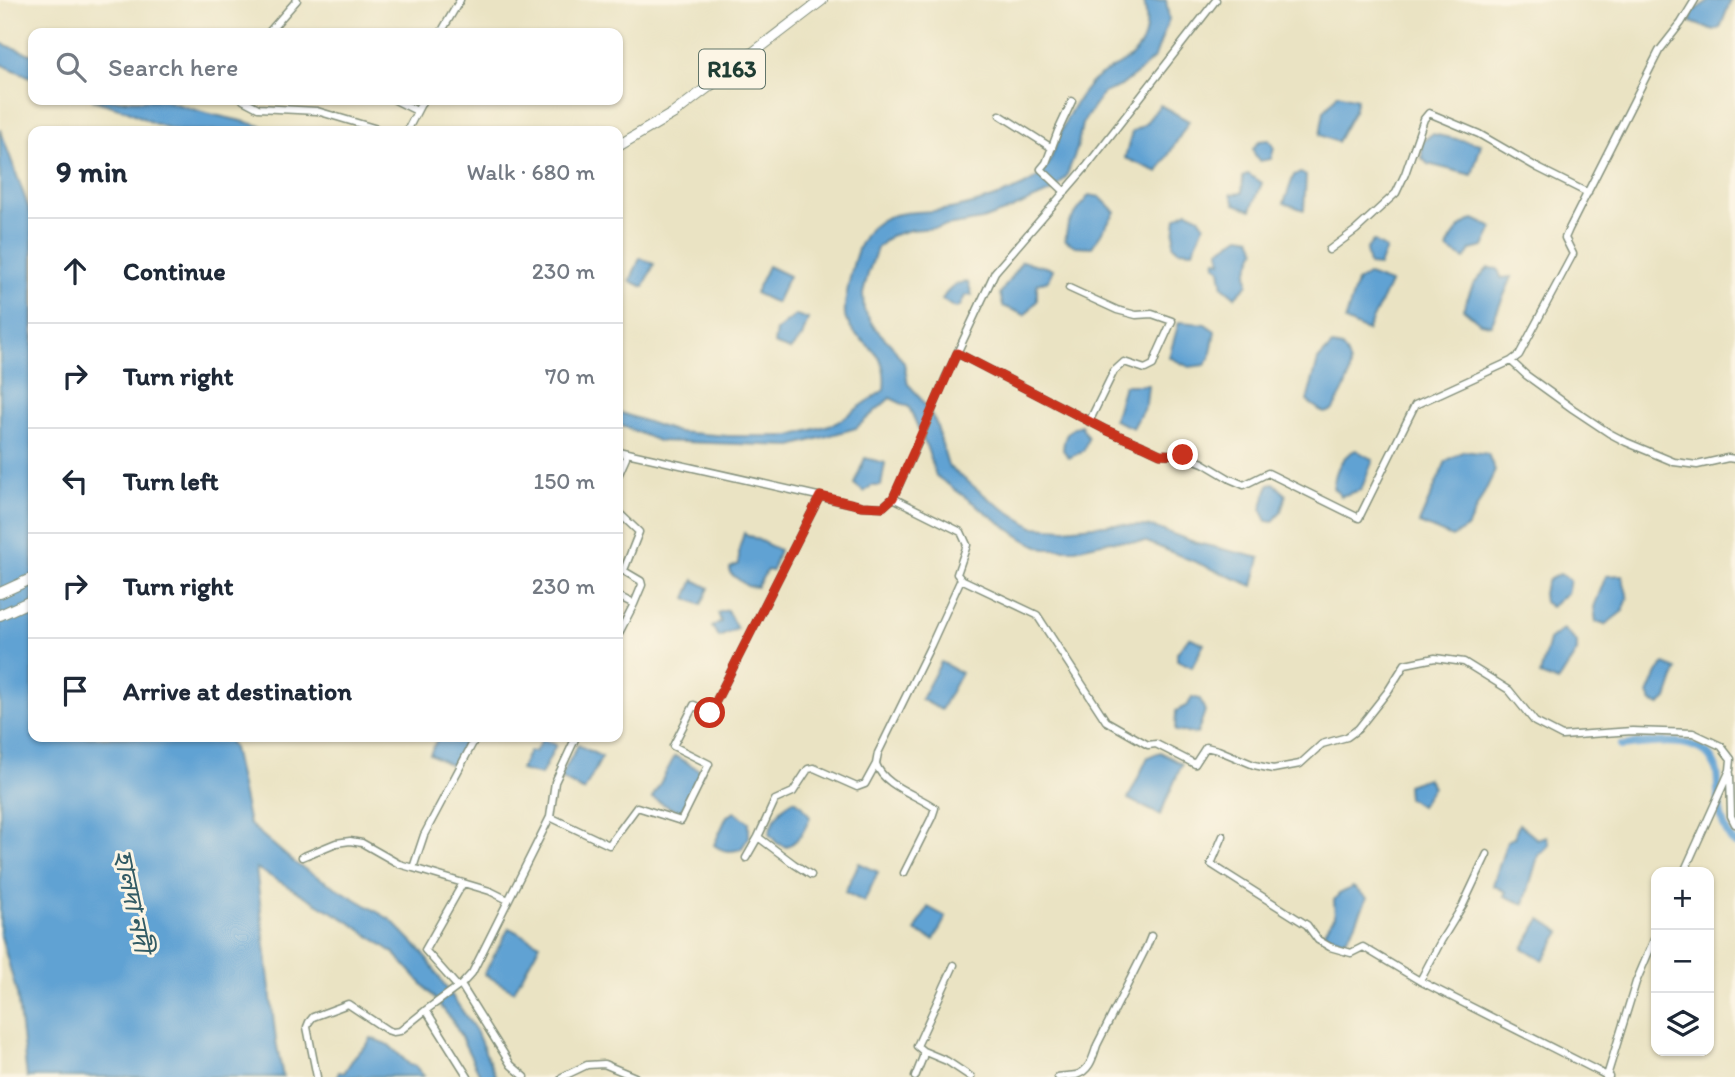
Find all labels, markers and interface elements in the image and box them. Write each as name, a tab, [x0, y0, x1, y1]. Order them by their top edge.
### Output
search box	[28, 28, 623, 105]
icon: search	[52, 48, 90, 86]
road number: R163	[699, 50, 765, 88]
text: Search here	[108, 51, 238, 83]
text: 9 min	[56, 153, 127, 190]
text: Walk · 680 m	[467, 158, 595, 186]
icon: ahead	[56, 252, 94, 290]
text: Continue	[123, 255, 226, 287]
text: 230 m	[532, 257, 595, 285]
icon: right	[56, 357, 94, 395]
text: Turn right	[123, 360, 234, 392]
text: 70 m	[545, 362, 595, 390]
route end	[1167, 439, 1198, 470]
icon: left	[56, 462, 94, 500]
text: Turn left	[123, 465, 219, 497]
text: 150 m	[534, 467, 595, 495]
icon: right	[56, 567, 94, 605]
text: Turn right	[123, 570, 234, 602]
text: 230 m	[532, 572, 595, 600]
icon: arrive	[56, 672, 94, 710]
text: Arrive at destination	[123, 675, 352, 707]
route start	[694, 697, 725, 728]
water label: হালদা নদী	[107, 847, 161, 960]
map controls	[1651, 867, 1714, 1056]
button: +	[1651, 867, 1714, 930]
button: −	[1651, 930, 1714, 993]
button: layers	[1651, 993, 1714, 1056]

